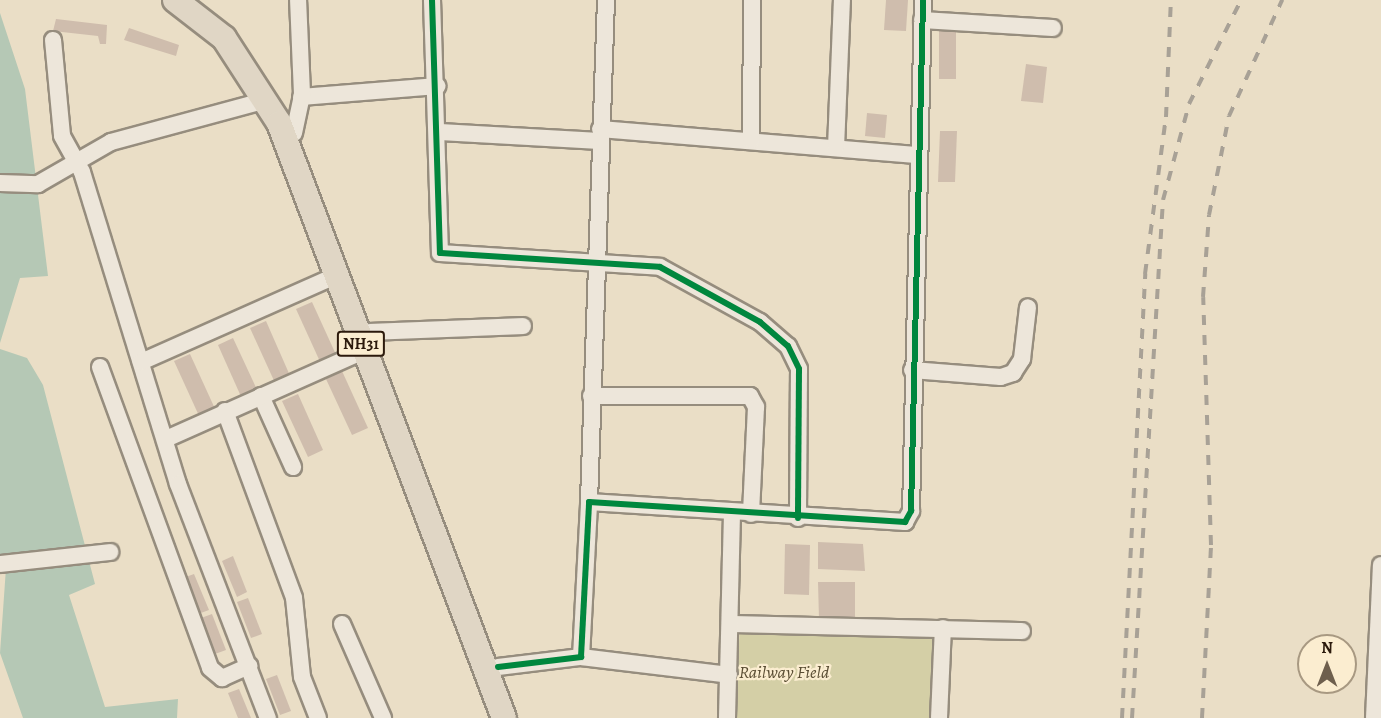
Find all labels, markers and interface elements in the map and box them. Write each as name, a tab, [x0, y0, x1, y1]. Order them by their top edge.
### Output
road number: NH31	[336, 331, 386, 357]
north arrow	[1297, 634, 1357, 694]
text: N	[1321, 637, 1333, 659]
park label: Railway Field	[739, 661, 829, 683]

